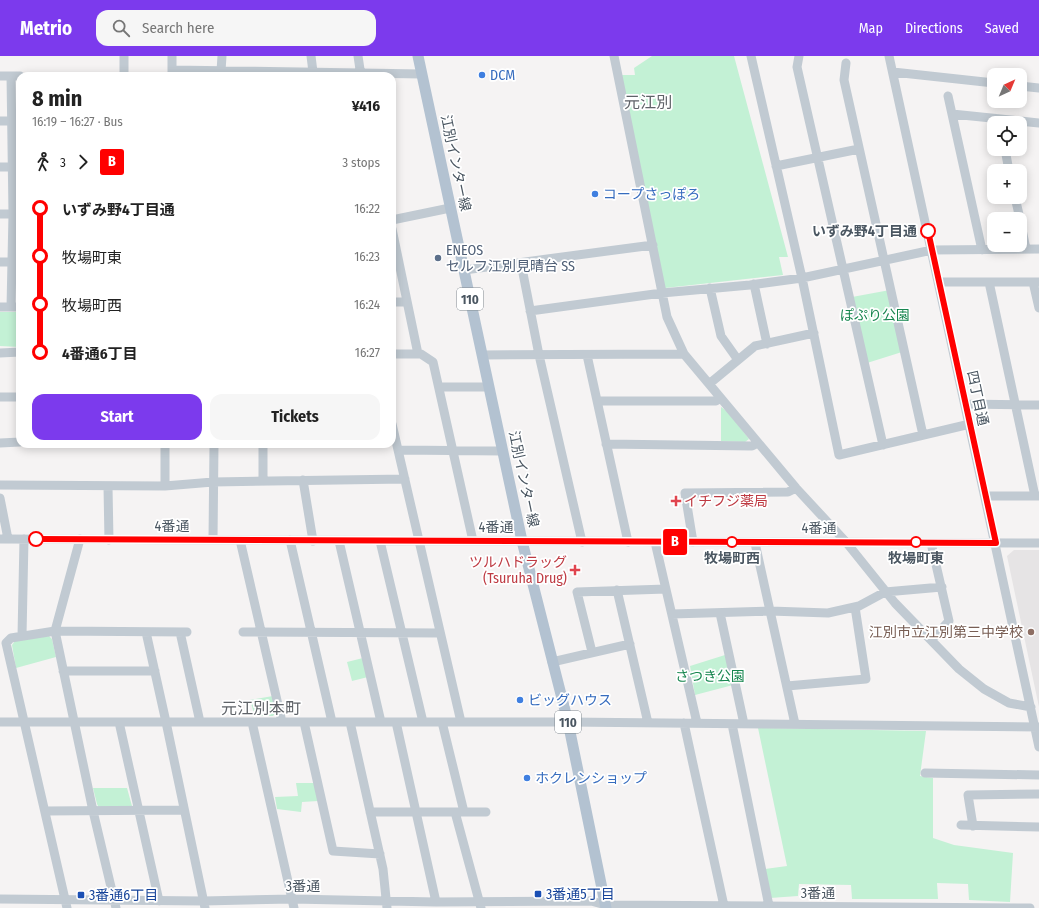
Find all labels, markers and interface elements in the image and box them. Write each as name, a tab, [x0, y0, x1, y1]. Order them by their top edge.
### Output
search box	[96, 10, 376, 46]
text: Metrio	[20, 17, 72, 40]
icon: search	[110, 17, 132, 39]
text: Search here	[142, 19, 214, 37]
text: Map	[859, 20, 883, 37]
text: Directions	[905, 20, 963, 37]
text: Saved	[985, 20, 1019, 37]
place label: DCM	[490, 67, 515, 84]
north arrow	[987, 68, 1027, 108]
map controls	[987, 68, 1027, 252]
marker: DCM	[477, 70, 487, 80]
text: 8 min	[32, 85, 82, 112]
district label: 元江別	[624, 93, 672, 112]
text: ¥416	[352, 97, 380, 115]
street label: 江別インター線	[437, 113, 474, 213]
text: 16:19 – 16:27 · Bus	[32, 114, 123, 129]
button: locate	[987, 116, 1027, 156]
icon: walk	[32, 151, 54, 173]
icon: forward	[72, 151, 94, 173]
text: B	[108, 153, 116, 170]
text: 3	[60, 155, 66, 170]
text: 3 stops	[342, 155, 380, 170]
button: +	[987, 164, 1027, 204]
place label: コープさっぽろ	[603, 186, 700, 203]
marker: コープさっぽろ	[590, 189, 600, 199]
text: いずみ野4丁目通	[62, 201, 175, 219]
text: 16:22	[354, 201, 380, 216]
button: −	[987, 212, 1027, 252]
place label: いずみ野4丁目通	[812, 223, 917, 240]
marker: いずみ野4丁目通	[920, 223, 936, 239]
place label: ENEOS セルフ江別見晴台 SS	[446, 242, 575, 275]
text: 牧場町東	[62, 249, 122, 267]
text: 16:23	[354, 249, 380, 264]
marker: ENEOS セルフ江別見晴台 SS	[433, 253, 443, 263]
road number: 110	[457, 288, 483, 310]
text: 牧場町西	[62, 297, 122, 315]
text: 16:24	[354, 297, 380, 312]
park label: ぽぷり公園	[840, 307, 910, 324]
text: 4番通6丁目	[62, 345, 138, 363]
text: 16:27	[355, 345, 380, 360]
street label: 四丁目通	[963, 369, 992, 427]
button: Start	[32, 394, 202, 440]
button: Tickets	[210, 394, 380, 440]
street label: 江別インター線	[505, 429, 542, 529]
place label: イチフジ薬局	[684, 493, 768, 510]
marker: イチフジ薬局	[671, 496, 681, 506]
street label: 4番通	[155, 518, 189, 535]
street label: 4番通	[479, 519, 513, 536]
street label: 4番通	[802, 520, 836, 537]
line badge: B	[662, 529, 688, 555]
unlabelled marker	[28, 531, 44, 547]
text: B	[671, 533, 679, 550]
marker: 牧場町西	[726, 536, 738, 548]
marker: 牧場町東	[910, 536, 922, 548]
place label: 牧場町西	[704, 550, 760, 567]
place label: 牧場町東	[888, 550, 944, 567]
place label: ツルハドラッグ (Tsuruha Drug)	[469, 554, 567, 587]
marker: ツルハドラッグ (Tsuruha Drug)	[570, 565, 580, 575]
place label: 江別市立江別第三中学校	[869, 624, 1023, 641]
marker: 江別市立江別第三中学校	[1026, 627, 1036, 637]
park label: さつき公園	[675, 668, 745, 685]
place label: ビッグハウス	[528, 692, 612, 709]
marker: ビッグハウス	[515, 695, 525, 705]
district label: 元江別本町	[221, 699, 301, 718]
road number: 110	[555, 711, 581, 733]
place label: ホクレンショップ	[535, 770, 647, 787]
marker: ホクレンショップ	[522, 773, 532, 783]
street label: 3番通	[286, 878, 320, 895]
street label: 3番通	[801, 885, 835, 902]
place label: 3番通5丁目	[546, 886, 615, 903]
place label: 3番通6丁目	[89, 887, 158, 904]
marker: 3番通5丁目	[533, 889, 543, 899]
marker: 3番通6丁目	[76, 890, 86, 900]

